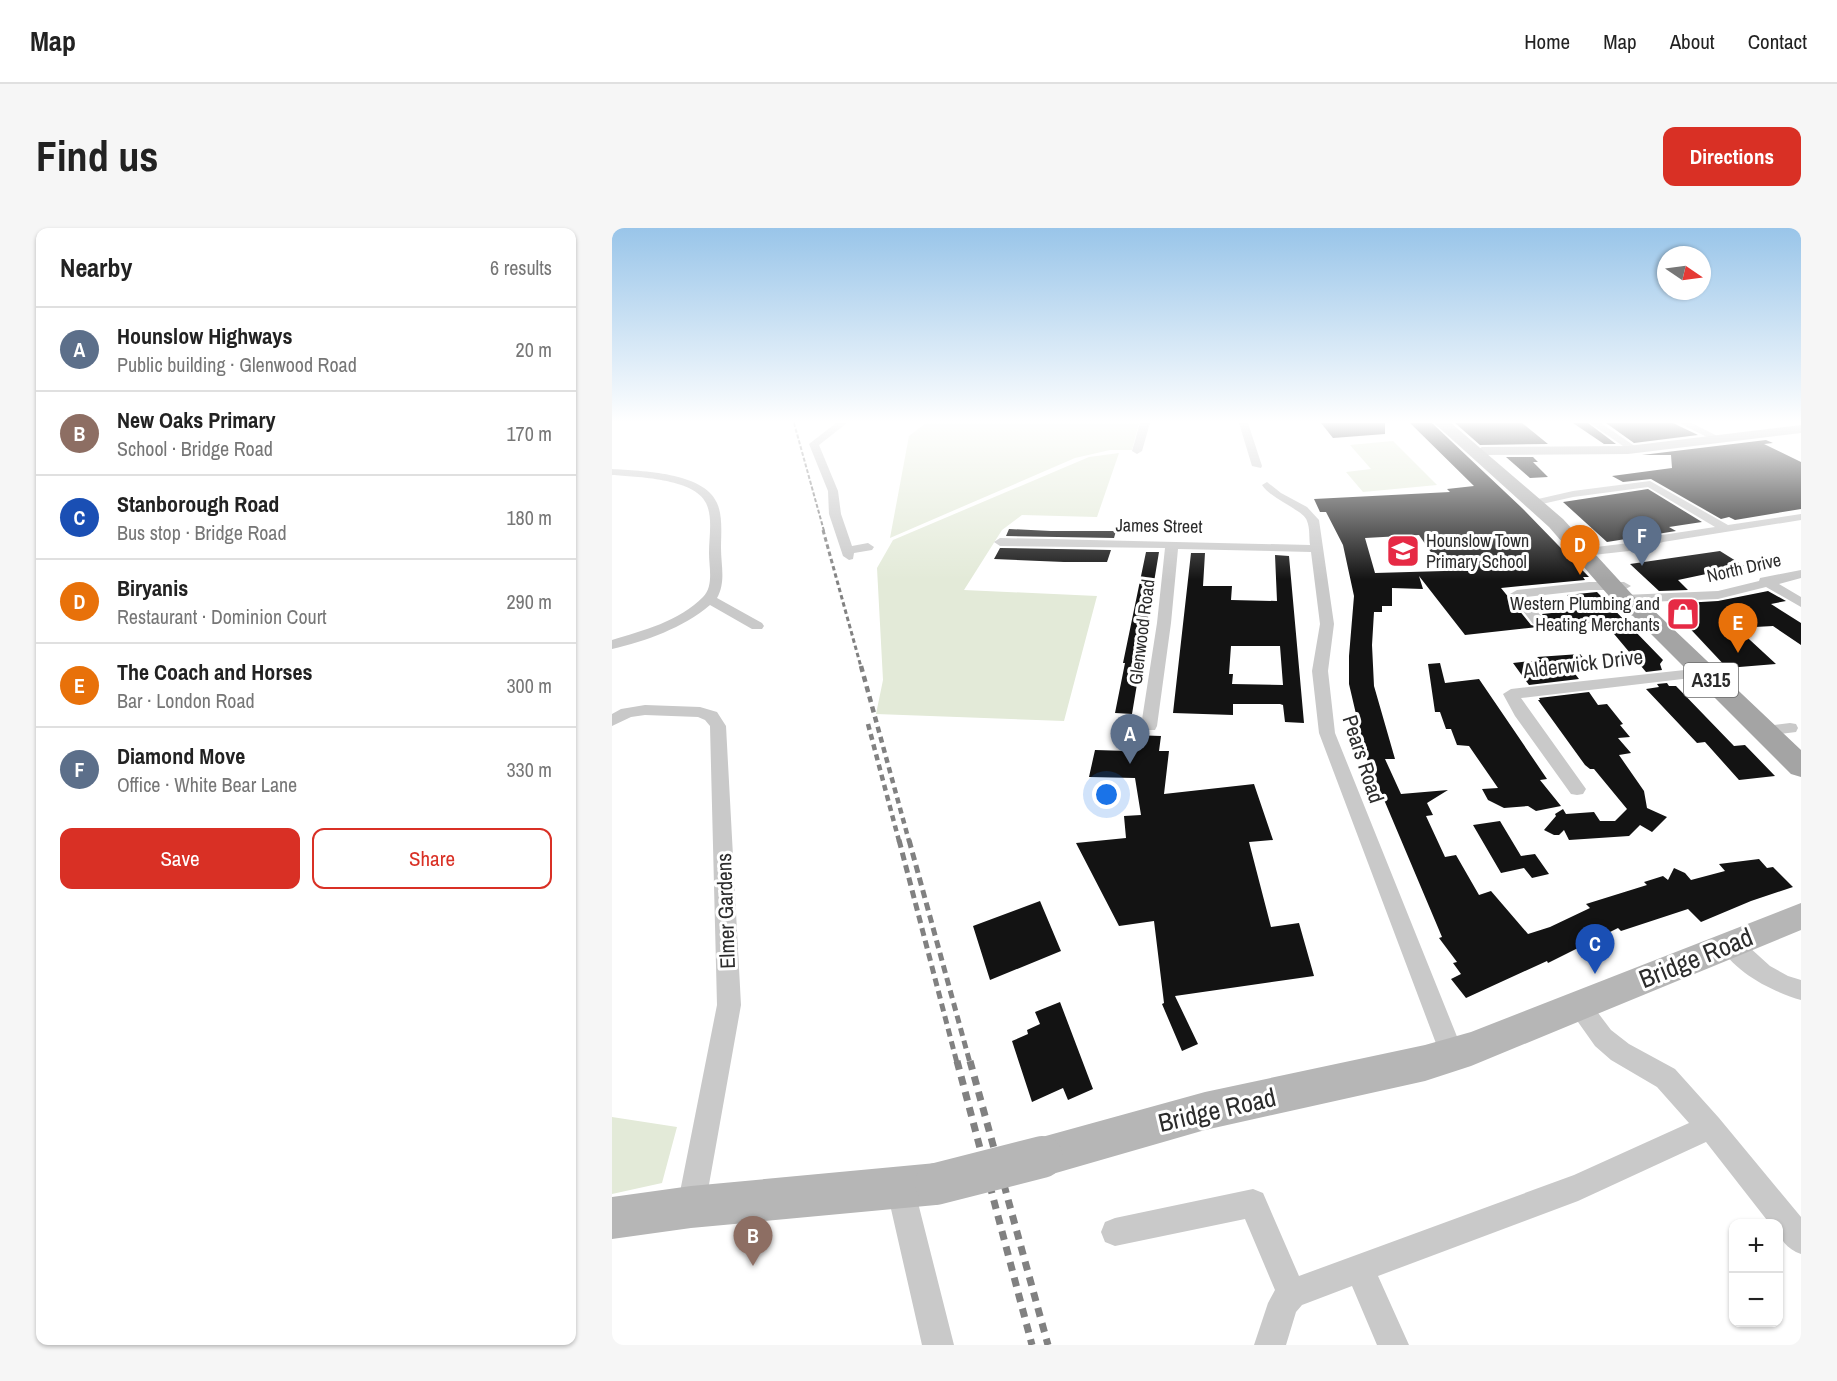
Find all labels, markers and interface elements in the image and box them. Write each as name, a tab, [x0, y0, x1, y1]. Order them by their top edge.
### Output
text: Map	[30, 22, 76, 60]
text: Home	[1524, 27, 1570, 56]
text: Map	[1603, 27, 1637, 56]
text: About	[1670, 27, 1715, 56]
text: Contact	[1748, 27, 1807, 56]
button: Directions	[1663, 127, 1801, 186]
text: Find us	[36, 128, 158, 184]
north arrow	[1657, 246, 1711, 300]
text: Nearby	[60, 250, 132, 285]
text: 6 results	[490, 254, 552, 281]
text: Hounslow Highways	[117, 321, 292, 351]
text: A	[74, 336, 85, 363]
text: 20 m	[516, 336, 552, 363]
text: Public building · Glenwood Road	[117, 351, 357, 378]
text: New Oaks Primary	[117, 405, 275, 435]
text: B	[74, 420, 85, 447]
text: 170 m	[506, 420, 552, 447]
text: School · Bridge Road	[117, 435, 273, 462]
text: Stanborough Road	[117, 489, 279, 519]
text: C	[74, 504, 85, 531]
text: 180 m	[506, 504, 552, 531]
street label: James Street	[1115, 512, 1203, 539]
pin: F	[1622, 516, 1662, 566]
text: Bus stop · Bridge Road	[117, 519, 287, 546]
pin: D	[1560, 526, 1600, 575]
place label: Hounslow Town Primary School	[1426, 528, 1529, 574]
school or university icon: Hounslow Town Primary School	[1385, 533, 1421, 569]
street label: North Drive	[1704, 547, 1783, 588]
text: Biryanis	[117, 573, 188, 603]
street label: Glenwood Road	[1123, 578, 1160, 686]
text: D	[74, 588, 85, 615]
text: 290 m	[506, 588, 552, 615]
place label: Western Plumbing and Heating Merchants	[1510, 591, 1660, 637]
shop icon: Western Plumbing and Heating Merchants	[1665, 596, 1701, 632]
text: Restaurant · Dominion Court	[117, 603, 327, 630]
pin: E	[1718, 604, 1758, 653]
street label: Alderwick Drive	[1520, 642, 1645, 685]
text: The Coach and Horses	[117, 657, 313, 687]
road number: A315	[1684, 663, 1738, 697]
text: E	[74, 672, 85, 699]
text: 300 m	[506, 672, 552, 699]
text: Bar · London Road	[117, 687, 255, 714]
street label: Pears Road	[1336, 711, 1391, 807]
pin: A	[1110, 714, 1150, 764]
text: Diamond Move	[117, 741, 245, 771]
text: F	[74, 756, 85, 783]
text: 330 m	[506, 756, 552, 783]
text: Office · White Bear Lane	[117, 771, 297, 798]
your location	[1092, 780, 1121, 809]
button: Save	[60, 828, 300, 889]
button: Share	[312, 828, 552, 889]
street label: Elmer Gardens	[709, 853, 742, 969]
street label: Bridge Road	[1634, 919, 1758, 996]
pin: C	[1576, 924, 1614, 974]
street label: Bridge Road	[1155, 1079, 1279, 1140]
pin: B	[734, 1216, 772, 1266]
map controls	[1729, 1219, 1783, 1327]
button: +	[1729, 1219, 1783, 1273]
button: −	[1729, 1273, 1783, 1327]

